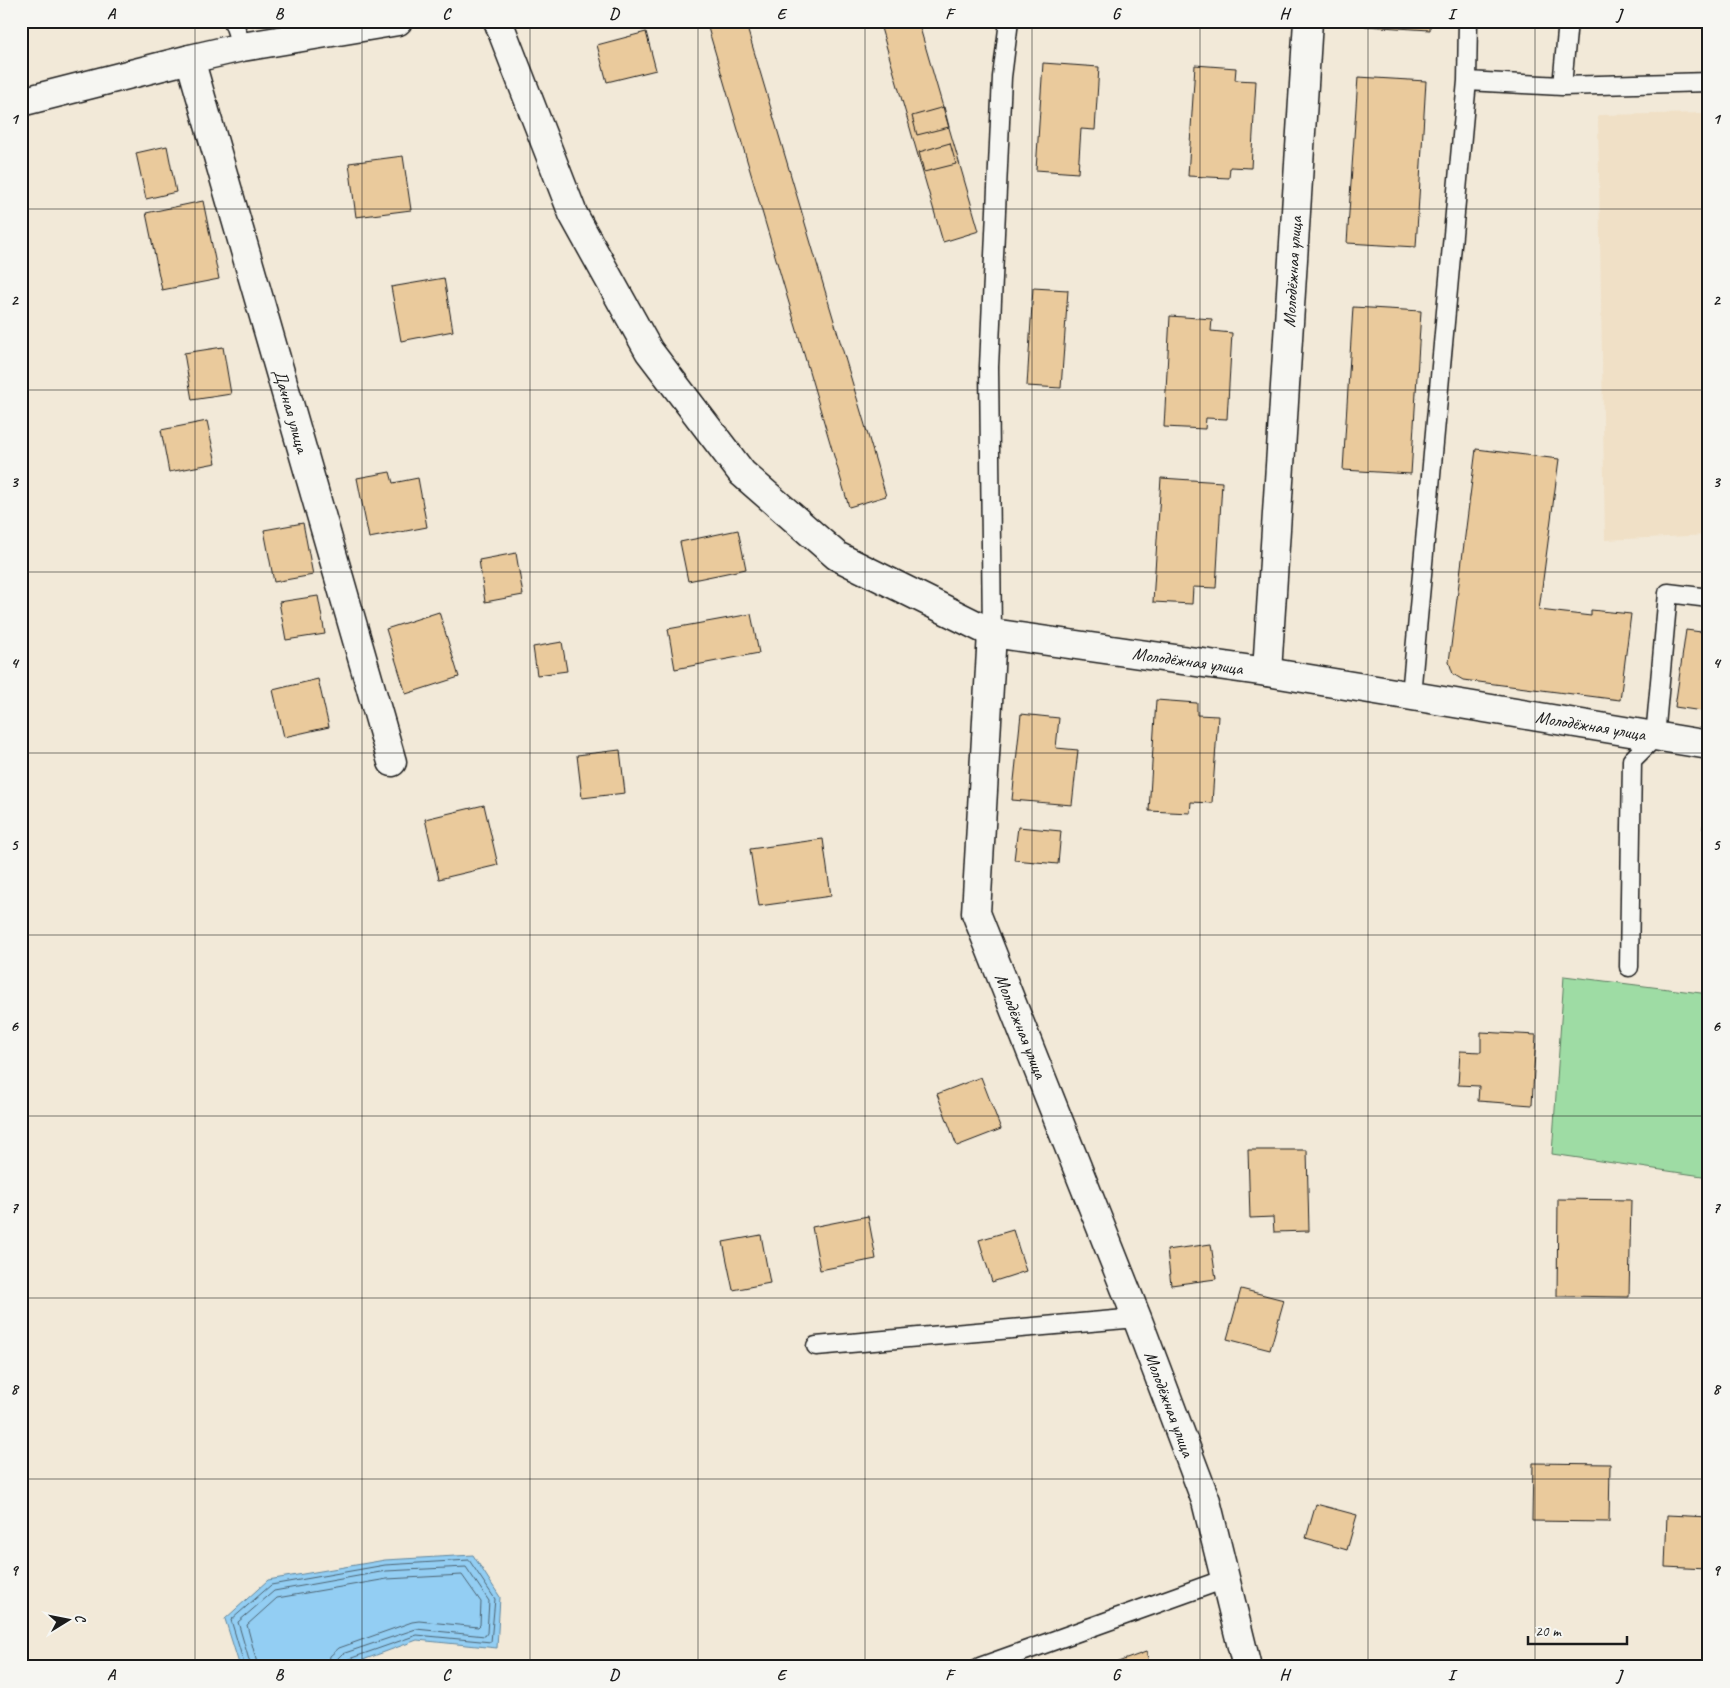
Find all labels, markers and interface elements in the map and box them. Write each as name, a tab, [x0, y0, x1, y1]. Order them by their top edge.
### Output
text: A	[107, 4, 117, 24]
text: B	[275, 4, 285, 24]
text: C	[442, 4, 452, 24]
text: D	[609, 4, 620, 24]
text: E	[777, 4, 788, 24]
text: F	[945, 4, 956, 24]
text: G	[1112, 4, 1122, 24]
text: H	[1279, 4, 1291, 24]
text: I	[1448, 4, 1458, 24]
text: J	[1615, 4, 1624, 24]
text: 1	[10, 109, 19, 129]
text: 1	[1712, 109, 1721, 129]
street label: Молодёжная улица	[1278, 214, 1307, 328]
text: 2	[10, 290, 19, 310]
text: 2	[1712, 290, 1721, 310]
street label: Дачная улица	[269, 366, 314, 457]
text: 3	[10, 472, 19, 492]
text: 3	[1712, 472, 1721, 492]
street label: Молодёжная улица	[1131, 642, 1246, 680]
text: 4	[10, 653, 19, 673]
text: 4	[1712, 653, 1721, 673]
street label: Молодёжная улица	[1534, 706, 1649, 746]
text: 5	[11, 835, 20, 855]
text: 5	[1713, 835, 1722, 855]
street label: Молодёжная улица	[990, 970, 1052, 1083]
text: 6	[10, 1016, 19, 1036]
text: 6	[1712, 1016, 1721, 1036]
text: 7	[10, 1198, 19, 1218]
text: 7	[1712, 1198, 1721, 1218]
street label: Молодёжная улица	[1139, 1348, 1200, 1461]
text: 8	[10, 1379, 19, 1399]
text: 8	[1712, 1379, 1721, 1399]
text: 9	[10, 1560, 19, 1580]
text: 9	[1712, 1560, 1721, 1580]
north arrow	[42, 1596, 92, 1646]
text: С	[71, 1613, 90, 1625]
scale bar	[1528, 1613, 1626, 1645]
text: 20 m	[1535, 1622, 1562, 1641]
text: A	[107, 1665, 117, 1685]
text: B	[275, 1665, 285, 1685]
text: C	[442, 1665, 452, 1685]
text: D	[609, 1665, 620, 1685]
text: E	[777, 1665, 788, 1685]
text: F	[945, 1665, 956, 1685]
text: G	[1112, 1665, 1122, 1685]
text: H	[1279, 1665, 1291, 1685]
text: I	[1448, 1665, 1458, 1685]
text: J	[1615, 1665, 1624, 1685]

